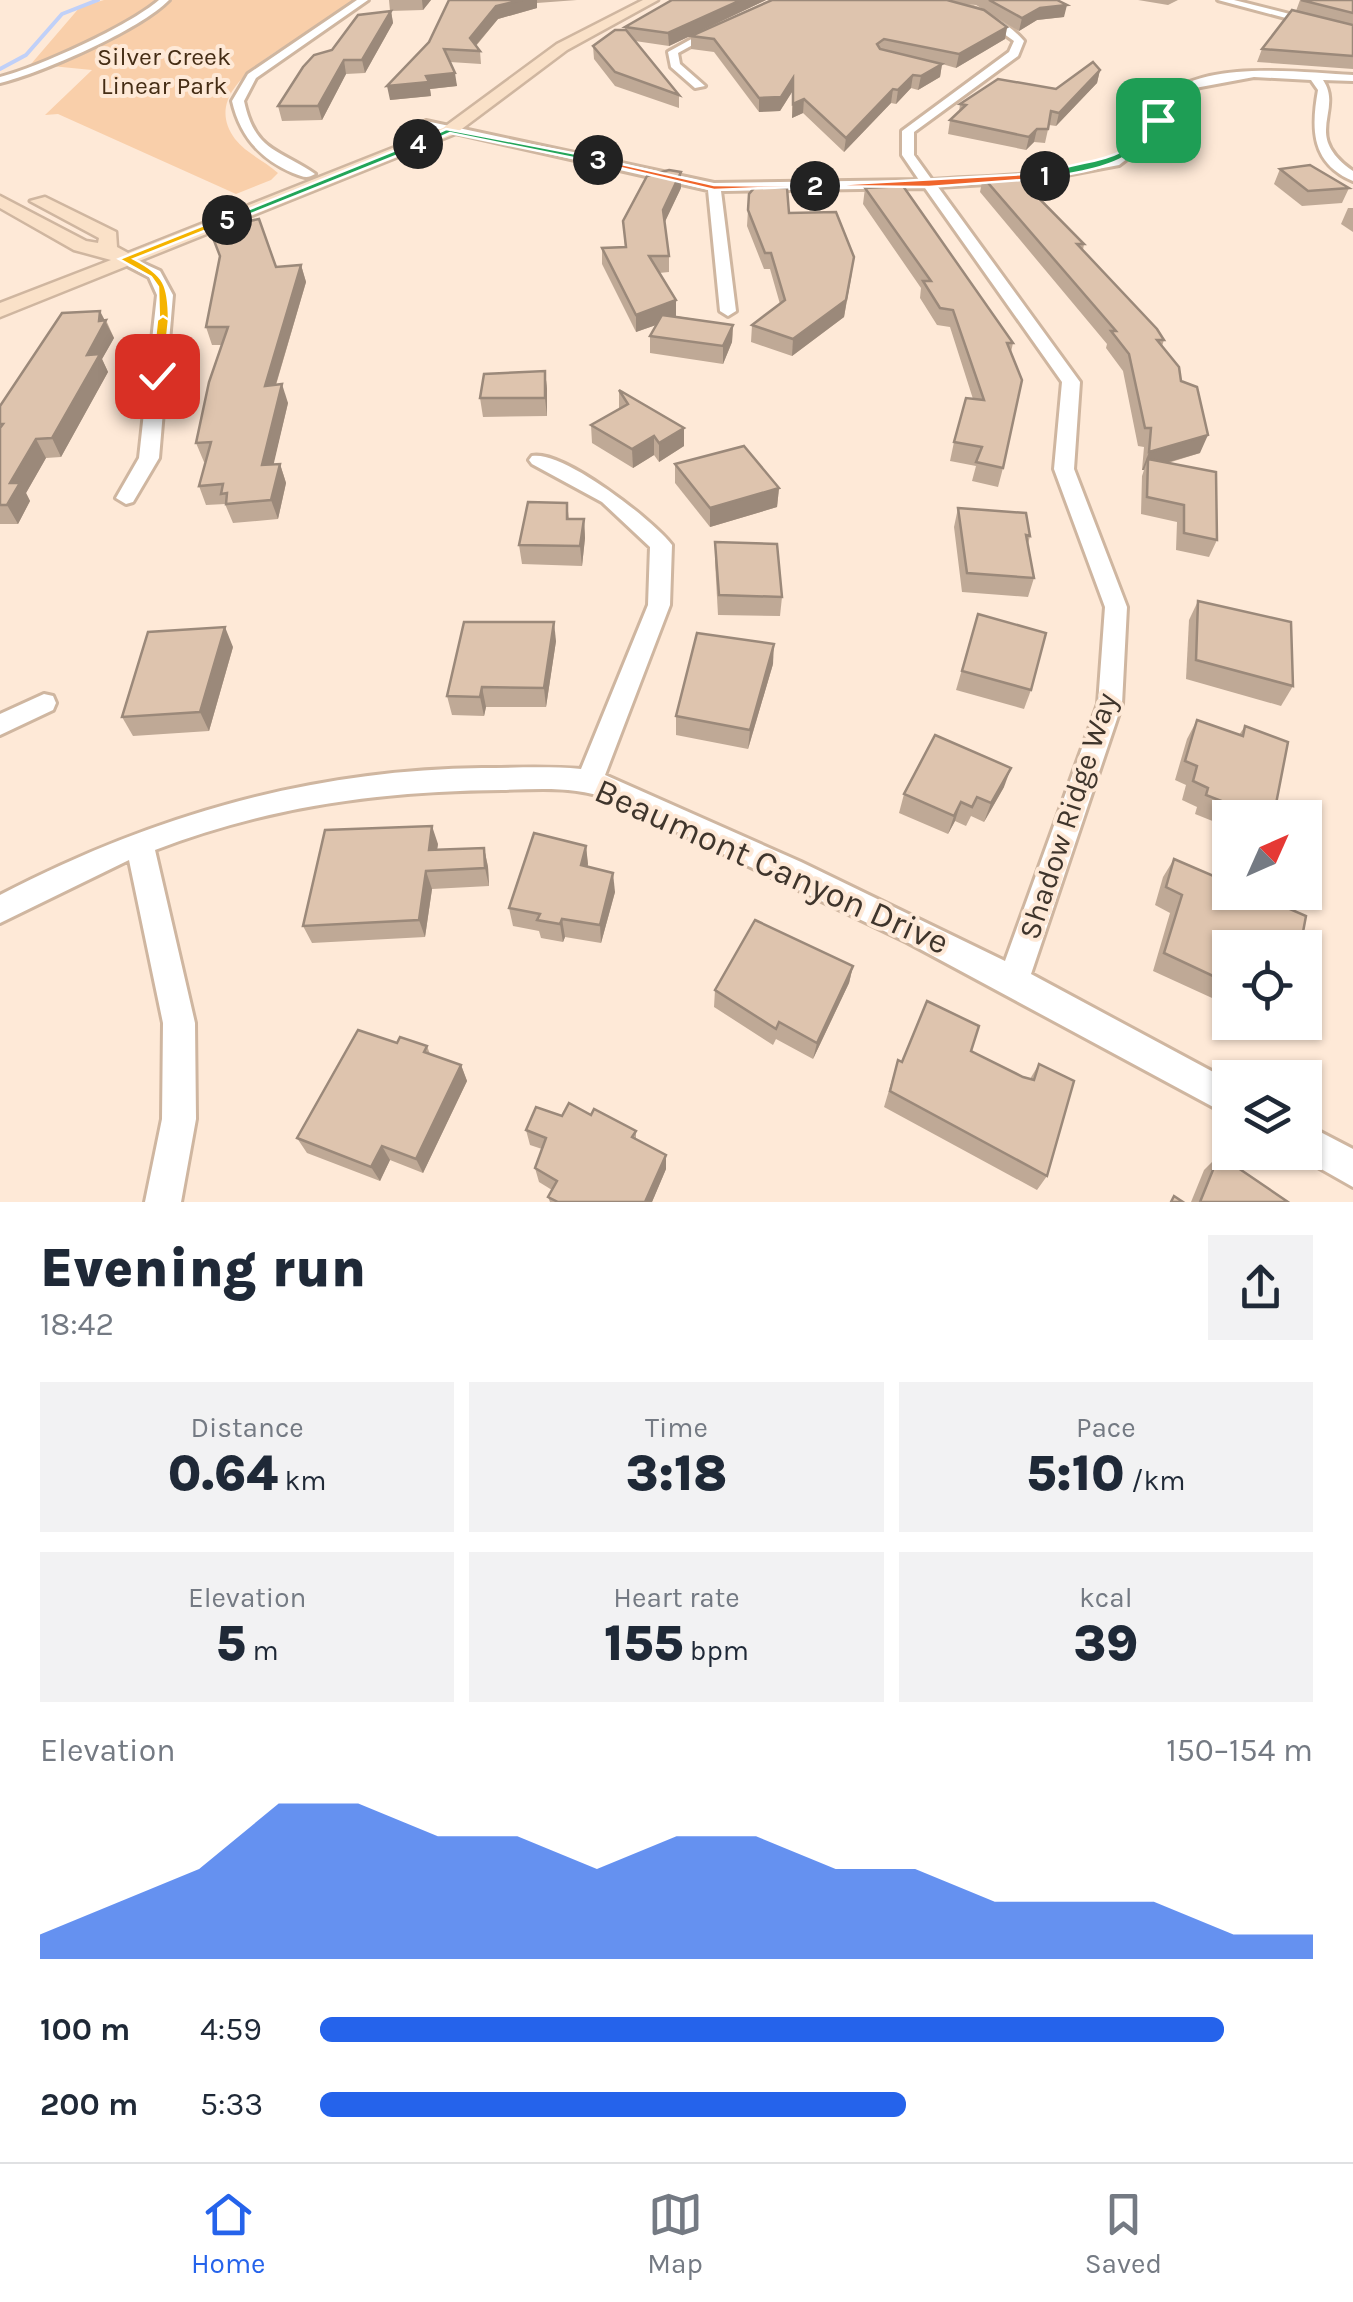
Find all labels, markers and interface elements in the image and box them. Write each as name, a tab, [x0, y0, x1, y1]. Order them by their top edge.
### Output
park label: Silver Creek Linear Park	[97, 42, 231, 100]
pin	[1116, 78, 1201, 163]
icon: arrive	[1131, 93, 1186, 148]
pin: 4	[393, 119, 443, 169]
text: 4	[410, 127, 426, 160]
pin: 3	[573, 135, 623, 185]
text: 3	[589, 143, 607, 176]
pin: 1	[1020, 151, 1070, 201]
text: 1	[1040, 159, 1050, 192]
pin: 2	[790, 161, 840, 211]
text: 2	[807, 169, 823, 202]
pin: 5	[202, 195, 252, 245]
text: 5	[219, 203, 235, 236]
pin	[115, 334, 200, 419]
icon: check	[130, 349, 185, 404]
street label: Shadow Ridge Way	[1011, 688, 1125, 944]
street label: Beaumont Canyon Drive	[588, 770, 955, 963]
north arrow	[1212, 800, 1322, 910]
map controls	[1212, 800, 1322, 1170]
button: locate	[1212, 930, 1322, 1040]
button: layers	[1212, 1060, 1322, 1170]
button: share	[1208, 1235, 1313, 1340]
text: Evening run	[40, 1236, 366, 1300]
text: 18:42	[40, 1306, 114, 1343]
text: Distance	[191, 1411, 304, 1444]
text: Time	[645, 1411, 708, 1444]
text: Pace	[1076, 1411, 1136, 1444]
text: 0.64	[168, 1444, 278, 1503]
text: 3:18	[626, 1444, 727, 1503]
text: 5:10	[1026, 1444, 1125, 1503]
text: km	[278, 1464, 327, 1497]
text: /km	[1125, 1464, 1185, 1497]
text: Elevation	[188, 1581, 306, 1614]
text: Heart rate	[613, 1581, 740, 1614]
text: kcal	[1079, 1581, 1133, 1614]
text: 5	[216, 1614, 246, 1673]
text: 155	[604, 1614, 683, 1673]
text: 39	[1073, 1614, 1138, 1673]
text: m	[246, 1634, 279, 1667]
text: bpm	[683, 1634, 749, 1667]
text: Elevation	[40, 1732, 175, 1769]
text: 150–154 m	[1166, 1732, 1313, 1769]
text: 100 m	[40, 2011, 130, 2048]
text: 4:59	[200, 2011, 262, 2048]
text: 200 m	[40, 2086, 138, 2123]
text: 5:33	[200, 2086, 263, 2123]
tab: Home	[191, 2187, 266, 2280]
tab: Map	[647, 2187, 703, 2280]
tab: Saved	[1085, 2187, 1162, 2280]

